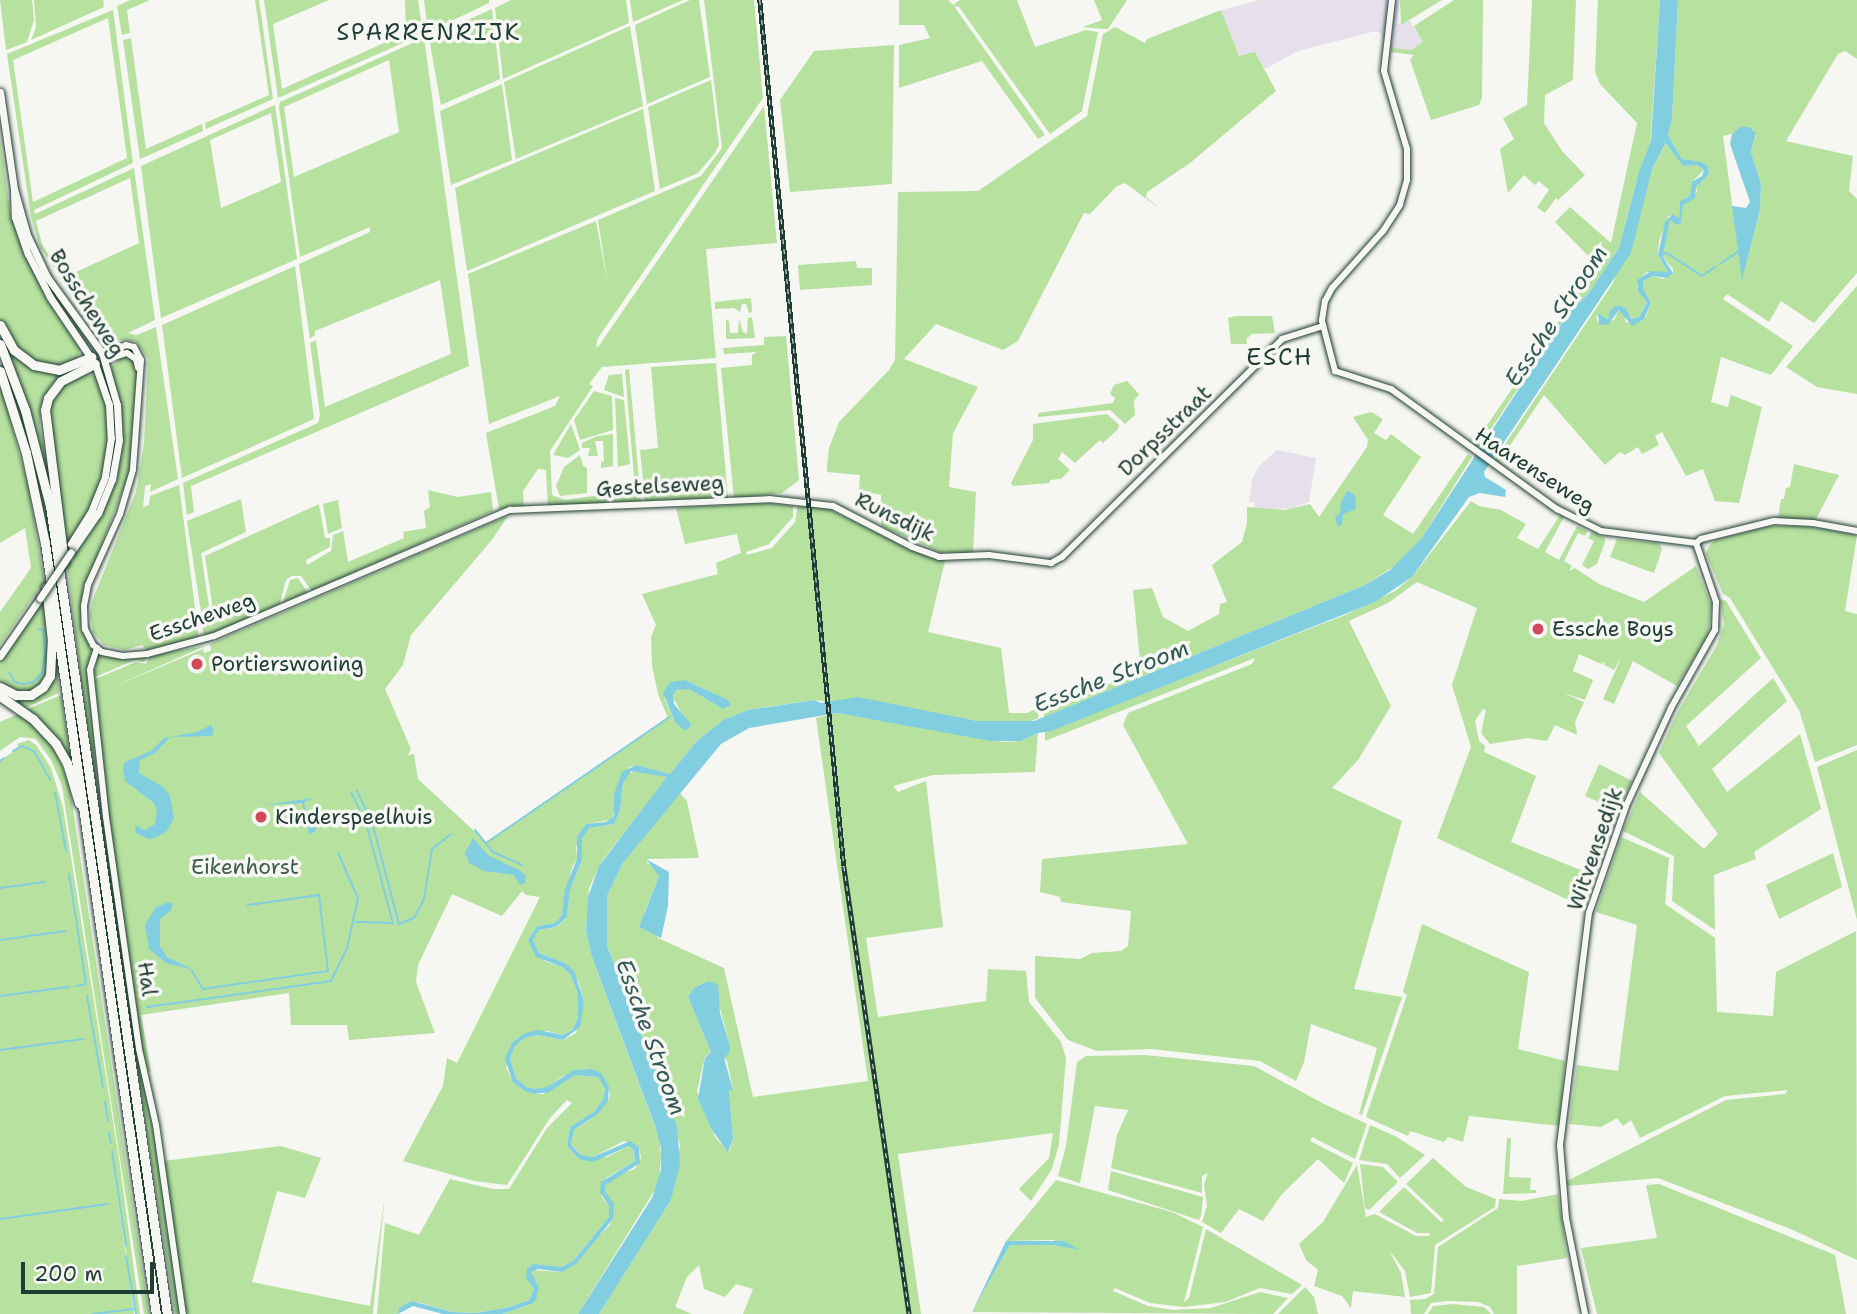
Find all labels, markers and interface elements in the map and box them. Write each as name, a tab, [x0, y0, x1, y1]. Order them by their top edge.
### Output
district label: SPARRENRIJK	[338, 18, 520, 46]
water label: Essche Stroom	[1499, 240, 1613, 392]
street label: Bosscheweg	[44, 245, 130, 361]
district label: ESCH	[1247, 344, 1313, 372]
street label: Dorpsstraat	[1113, 380, 1217, 482]
street label: Haarenseweg	[1470, 422, 1600, 518]
street label: Gestelseweg	[595, 470, 725, 502]
street label: Runsdijk	[851, 487, 939, 547]
street label: Esscheweg	[146, 587, 258, 647]
place label: Essche Boys	[1552, 616, 1674, 642]
marker: Essche Boys	[1530, 621, 1546, 637]
water label: Essche Stroom	[1029, 634, 1193, 718]
place label: Portierswoning	[211, 651, 364, 677]
marker: Portierswoning	[189, 656, 205, 672]
street label: Witvensedijk	[1562, 784, 1628, 914]
place label: Kinderspeelhuis	[275, 804, 433, 830]
marker: Kinderspeelhuis	[253, 809, 269, 825]
park label: Eikenhorst	[191, 854, 299, 880]
water label: Essche Stroom	[610, 955, 692, 1119]
street label: Hal	[132, 960, 162, 998]
scale bar	[24, 1248, 158, 1292]
text: 200 m	[34, 1260, 103, 1288]

